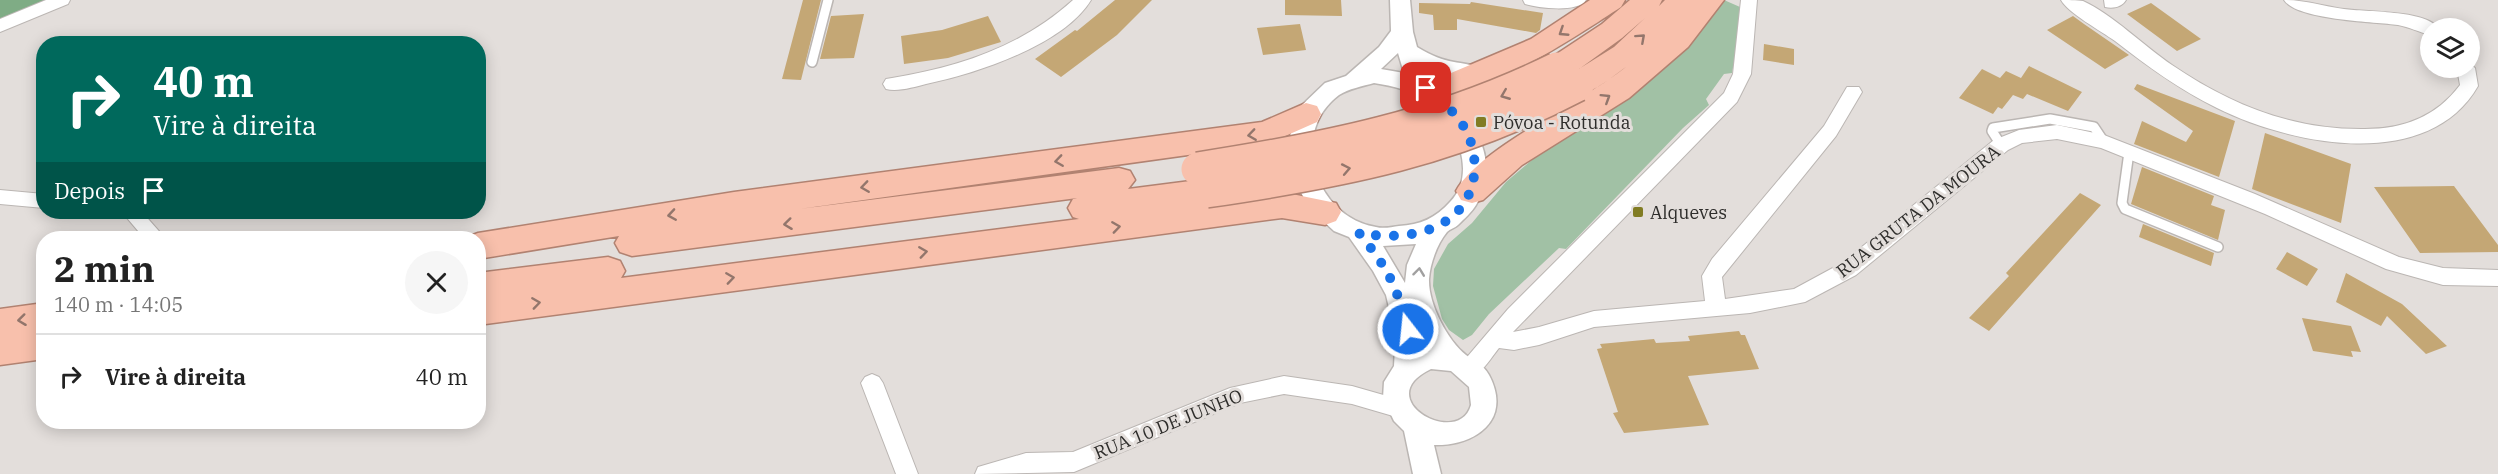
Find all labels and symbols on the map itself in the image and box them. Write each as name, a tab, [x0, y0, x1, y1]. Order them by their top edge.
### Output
one-way arrow	[1558, 25, 1569, 36]
one-way arrow	[1634, 34, 1644, 45]
pin	[1400, 62, 1451, 113]
one-way arrow	[1500, 88, 1511, 100]
one-way arrow	[1600, 94, 1610, 106]
place label: Póvoa - Rotunda	[1493, 111, 1631, 134]
marker: Póvoa - Rotunda	[1474, 115, 1488, 129]
one-way arrow	[1247, 129, 1256, 141]
street label: RUA GRUTA DA MOURA	[1831, 139, 2005, 282]
one-way arrow	[1054, 155, 1063, 167]
one-way arrow	[1341, 163, 1351, 176]
one-way arrow	[861, 181, 870, 193]
place label: Alqueves	[1650, 201, 1727, 224]
marker: Alqueves	[1631, 205, 1645, 219]
one-way arrow	[668, 208, 678, 221]
one-way arrow	[783, 217, 793, 229]
one-way arrow	[1112, 221, 1121, 233]
one-way arrow	[919, 246, 928, 259]
one-way arrow	[1412, 267, 1425, 276]
one-way arrow	[725, 272, 734, 284]
position arrow	[1376, 297, 1440, 361]
one-way arrow	[532, 298, 541, 310]
one-way arrow	[17, 313, 26, 326]
street label: RUA 10 DE JUNHO	[1090, 384, 1246, 464]

